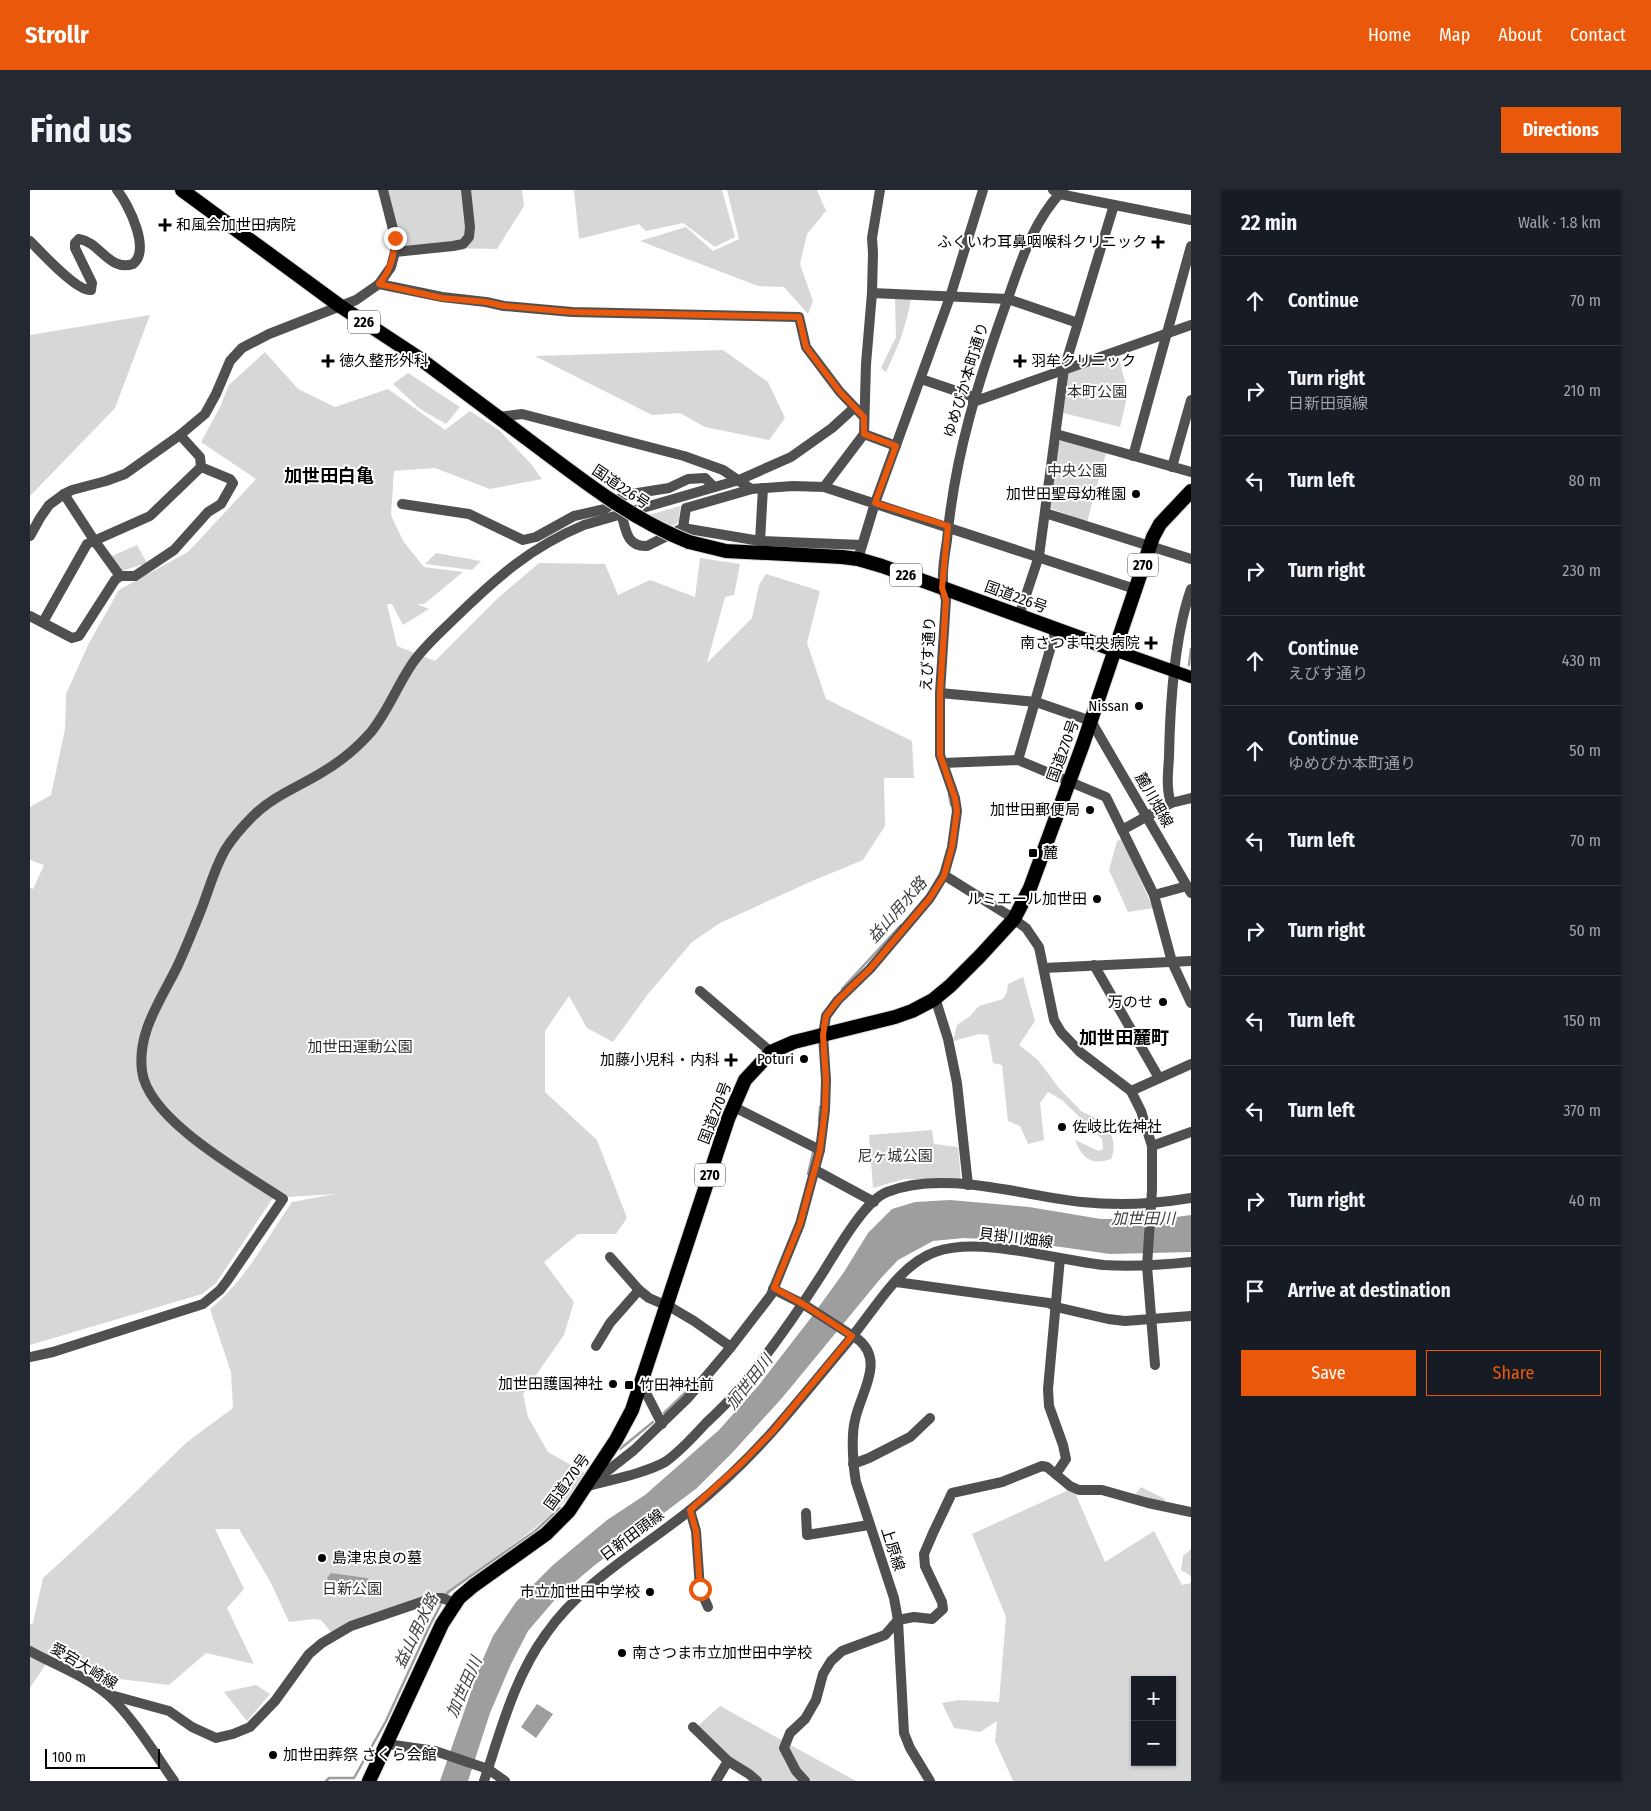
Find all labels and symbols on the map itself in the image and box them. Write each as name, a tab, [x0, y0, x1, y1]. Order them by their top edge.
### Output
place label: 和風会加世田病院	[176, 216, 296, 234]
marker: 和風会加世田病院	[158, 218, 172, 232]
route end	[384, 227, 407, 250]
place label: ふくいわ耳鼻咽喉科クリニック	[937, 233, 1147, 251]
marker: ふくいわ耳鼻咽喉科クリニック	[1151, 235, 1165, 249]
road number: 226	[348, 310, 380, 334]
street label: ゆめぴか本町通り	[940, 320, 992, 440]
place label: 徳久整形外科	[339, 352, 429, 370]
place label: 羽牟クリニック	[1031, 352, 1136, 370]
marker: 徳久整形外科	[321, 354, 335, 368]
marker: 羽牟クリニック	[1013, 354, 1027, 368]
park label: 本町公園	[1067, 383, 1127, 401]
street label: 国道226号	[589, 461, 653, 513]
park label: 中央公園	[1047, 462, 1107, 480]
district label: 加世田白亀	[284, 465, 374, 487]
place label: 加世田聖母幼稚園	[1006, 485, 1126, 503]
marker: 加世田聖母幼稚園	[1130, 488, 1142, 500]
road number: 270	[1128, 554, 1158, 576]
road number: 226	[890, 564, 922, 586]
street label: 国道226号	[982, 577, 1050, 617]
street label: えびす通り	[917, 616, 939, 692]
place label: 南さつま中央病院	[1020, 634, 1140, 652]
marker: 南さつま中央病院	[1144, 636, 1158, 650]
place label: Nissan	[1088, 697, 1129, 715]
marker: Nissan	[1133, 700, 1145, 712]
street label: 国道270号	[1043, 717, 1083, 785]
street label: 麓川畑線	[1131, 770, 1177, 830]
place label: 加世田郵便局	[990, 801, 1080, 819]
marker: 加世田郵便局	[1084, 804, 1096, 816]
place label: 麓	[1043, 844, 1058, 862]
marker: 麓	[1027, 847, 1039, 859]
water label: 益山用水路	[864, 872, 932, 946]
place label: ルミエール加世田	[967, 890, 1087, 908]
marker: ルミエール加世田	[1091, 893, 1103, 905]
place label: 万のせ	[1108, 993, 1153, 1011]
marker: 万のせ	[1157, 996, 1169, 1008]
district label: 加世田麓町	[1079, 1027, 1169, 1049]
park label: 加世田運動公園	[307, 1038, 413, 1056]
place label: Poturi	[757, 1050, 794, 1068]
place label: 加藤小児科・内科	[600, 1051, 720, 1069]
marker: 加藤小児科・内科	[724, 1053, 738, 1067]
marker: Poturi	[798, 1053, 810, 1065]
street label: 国道270号	[695, 1079, 735, 1147]
place label: 佐岐比佐神社	[1072, 1118, 1162, 1136]
marker: 佐岐比佐神社	[1056, 1121, 1068, 1133]
park label: 尼ヶ城公園	[857, 1147, 933, 1165]
road number: 270	[695, 1164, 725, 1186]
water label: 加世田川	[1111, 1209, 1177, 1228]
street label: 貝掛川畑線	[978, 1224, 1054, 1252]
water label: 加世田川	[722, 1349, 777, 1413]
place label: 加世田護国神社	[498, 1375, 603, 1393]
place label: 竹田神社前	[639, 1376, 714, 1394]
marker: 加世田護国神社	[607, 1378, 619, 1390]
marker: 竹田神社前	[623, 1379, 635, 1391]
street label: 国道270号	[541, 1450, 593, 1514]
street label: 日新田頭線	[597, 1505, 667, 1565]
street label: 上原線	[877, 1525, 909, 1573]
place label: 島津忠良の墓	[332, 1549, 422, 1567]
marker: 島津忠良の墓	[316, 1552, 328, 1564]
route start	[689, 1578, 712, 1601]
park label: 日新公園	[322, 1580, 382, 1598]
place label: 市立加世田中学校	[520, 1583, 640, 1601]
marker: 市立加世田中学校	[644, 1586, 656, 1598]
water label: 益山用水路	[390, 1589, 443, 1671]
street label: 愛宕大崎線	[47, 1639, 121, 1693]
place label: 南さつま市立加世田中学校	[632, 1644, 812, 1662]
marker: 南さつま市立加世田中学校	[616, 1647, 628, 1659]
water label: 加世田川	[442, 1652, 487, 1720]
scale bar	[45, 1746, 160, 1769]
place label: 加世田葬祭 さくら会館	[283, 1746, 437, 1764]
marker: 加世田葬祭 さくら会館	[267, 1749, 279, 1761]

